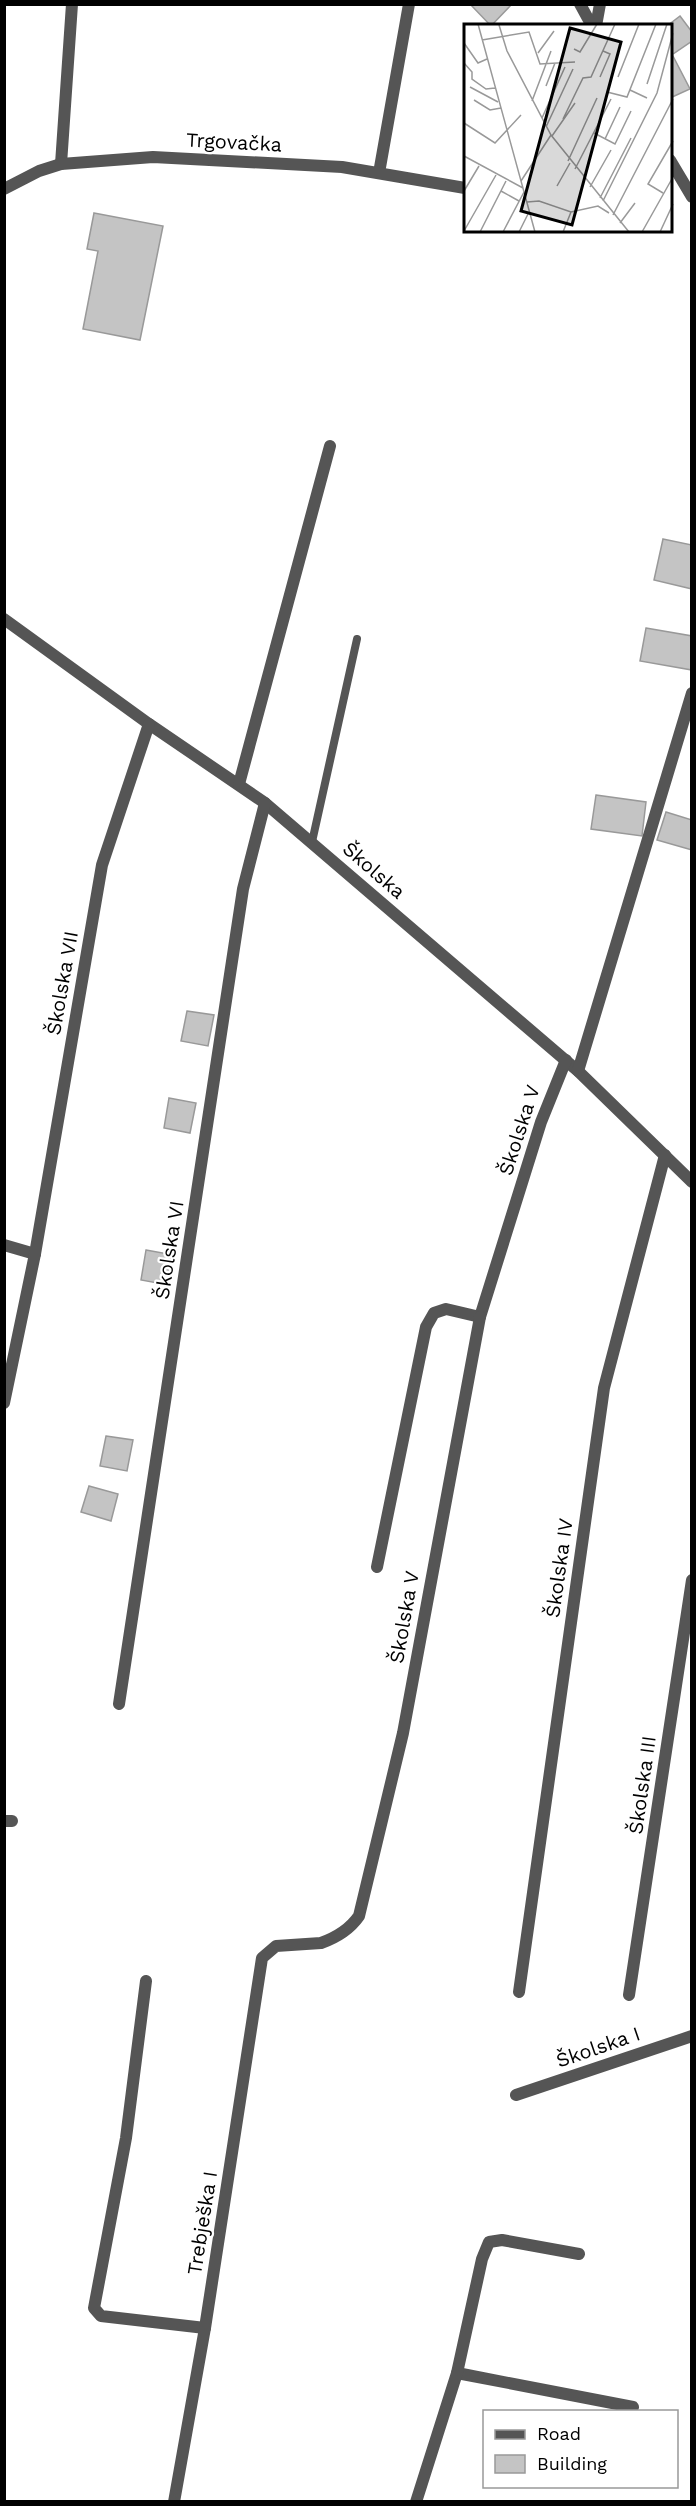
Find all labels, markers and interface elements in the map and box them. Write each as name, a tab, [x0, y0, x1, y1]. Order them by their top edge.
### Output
inset map	[464, 24, 672, 232]
street label: Trgovačka	[185, 128, 283, 156]
street label: Školska	[338, 836, 410, 904]
street label: Školska VII	[41, 929, 83, 1037]
street label: Školska V	[493, 1082, 545, 1178]
street label: Školska VI	[149, 1199, 189, 1301]
street label: Školska IV	[540, 1517, 578, 1619]
street label: Školska V	[384, 1569, 424, 1665]
street label: Školska III	[623, 1734, 661, 1836]
street label: Školska I	[553, 2021, 643, 2073]
street label: Trebješka I	[182, 2169, 222, 2277]
legend	[483, 2410, 678, 2488]
text: Road	[537, 2423, 581, 2444]
text: Building	[537, 2453, 607, 2474]

